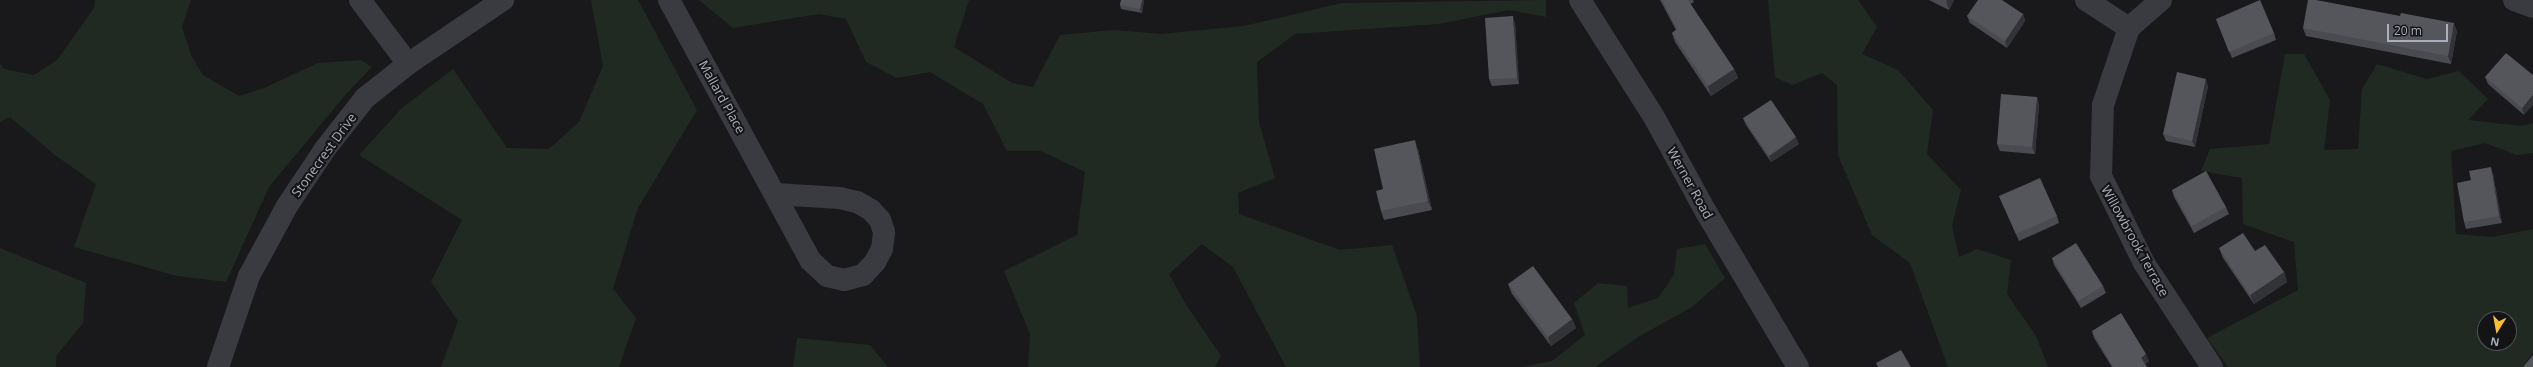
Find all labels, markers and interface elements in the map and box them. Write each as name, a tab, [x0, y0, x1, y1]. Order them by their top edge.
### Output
scale bar	[2389, 16, 2450, 42]
text: 20 m	[2394, 22, 2422, 39]
street label: Mallard Place	[695, 58, 749, 136]
street label: Stonecrest Drive	[288, 110, 360, 200]
street label: Werner Road	[1664, 144, 1716, 222]
street label: Willowbrook Terrace	[2098, 183, 2172, 299]
north arrow	[2477, 311, 2517, 351]
text: N	[2489, 334, 2501, 351]

